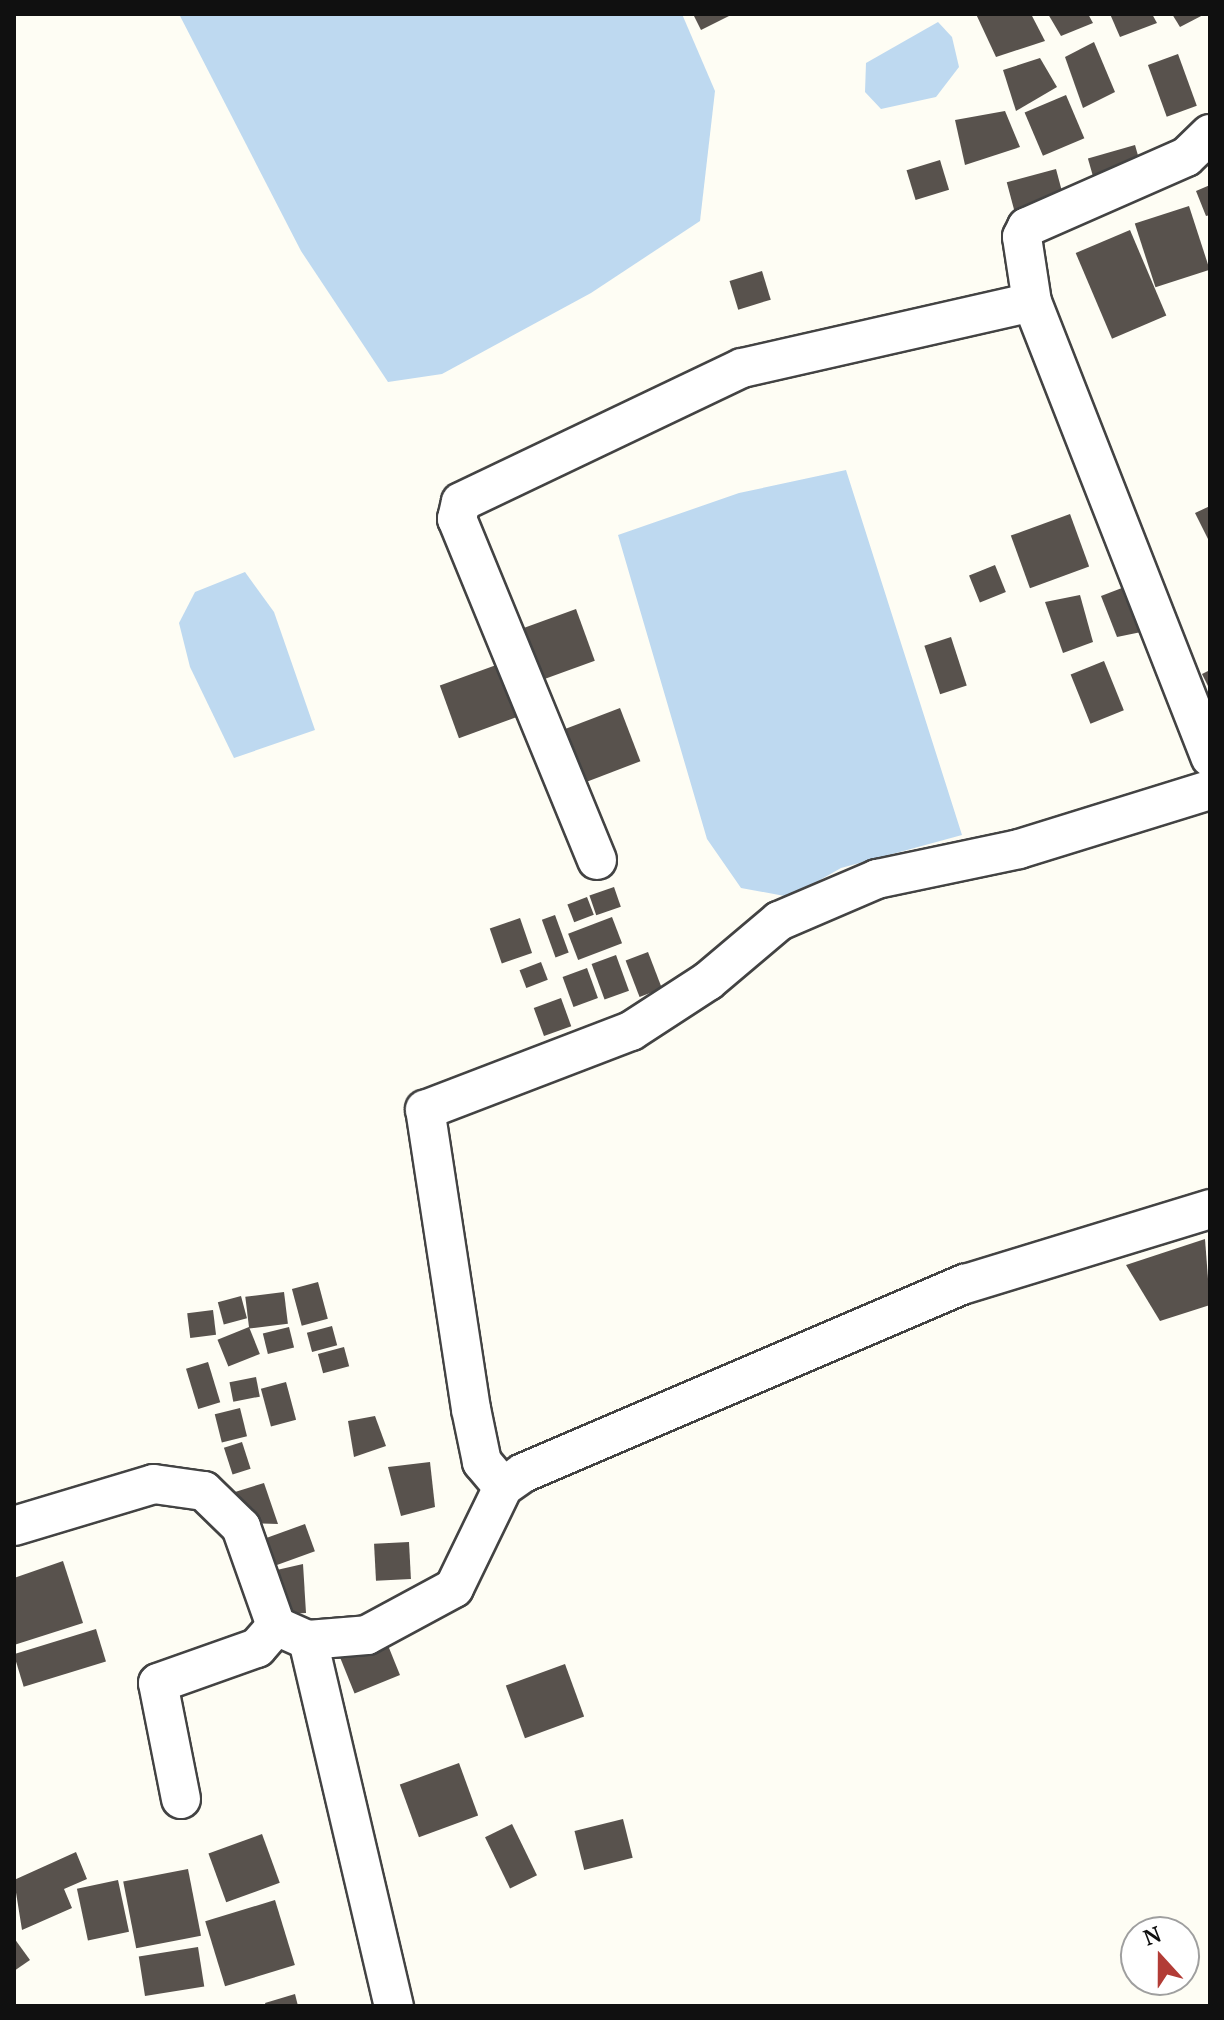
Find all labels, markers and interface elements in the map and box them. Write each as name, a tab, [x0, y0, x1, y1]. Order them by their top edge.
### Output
north arrow	[1120, 1916, 1200, 1996]
text: N	[1139, 1918, 1165, 1952]

